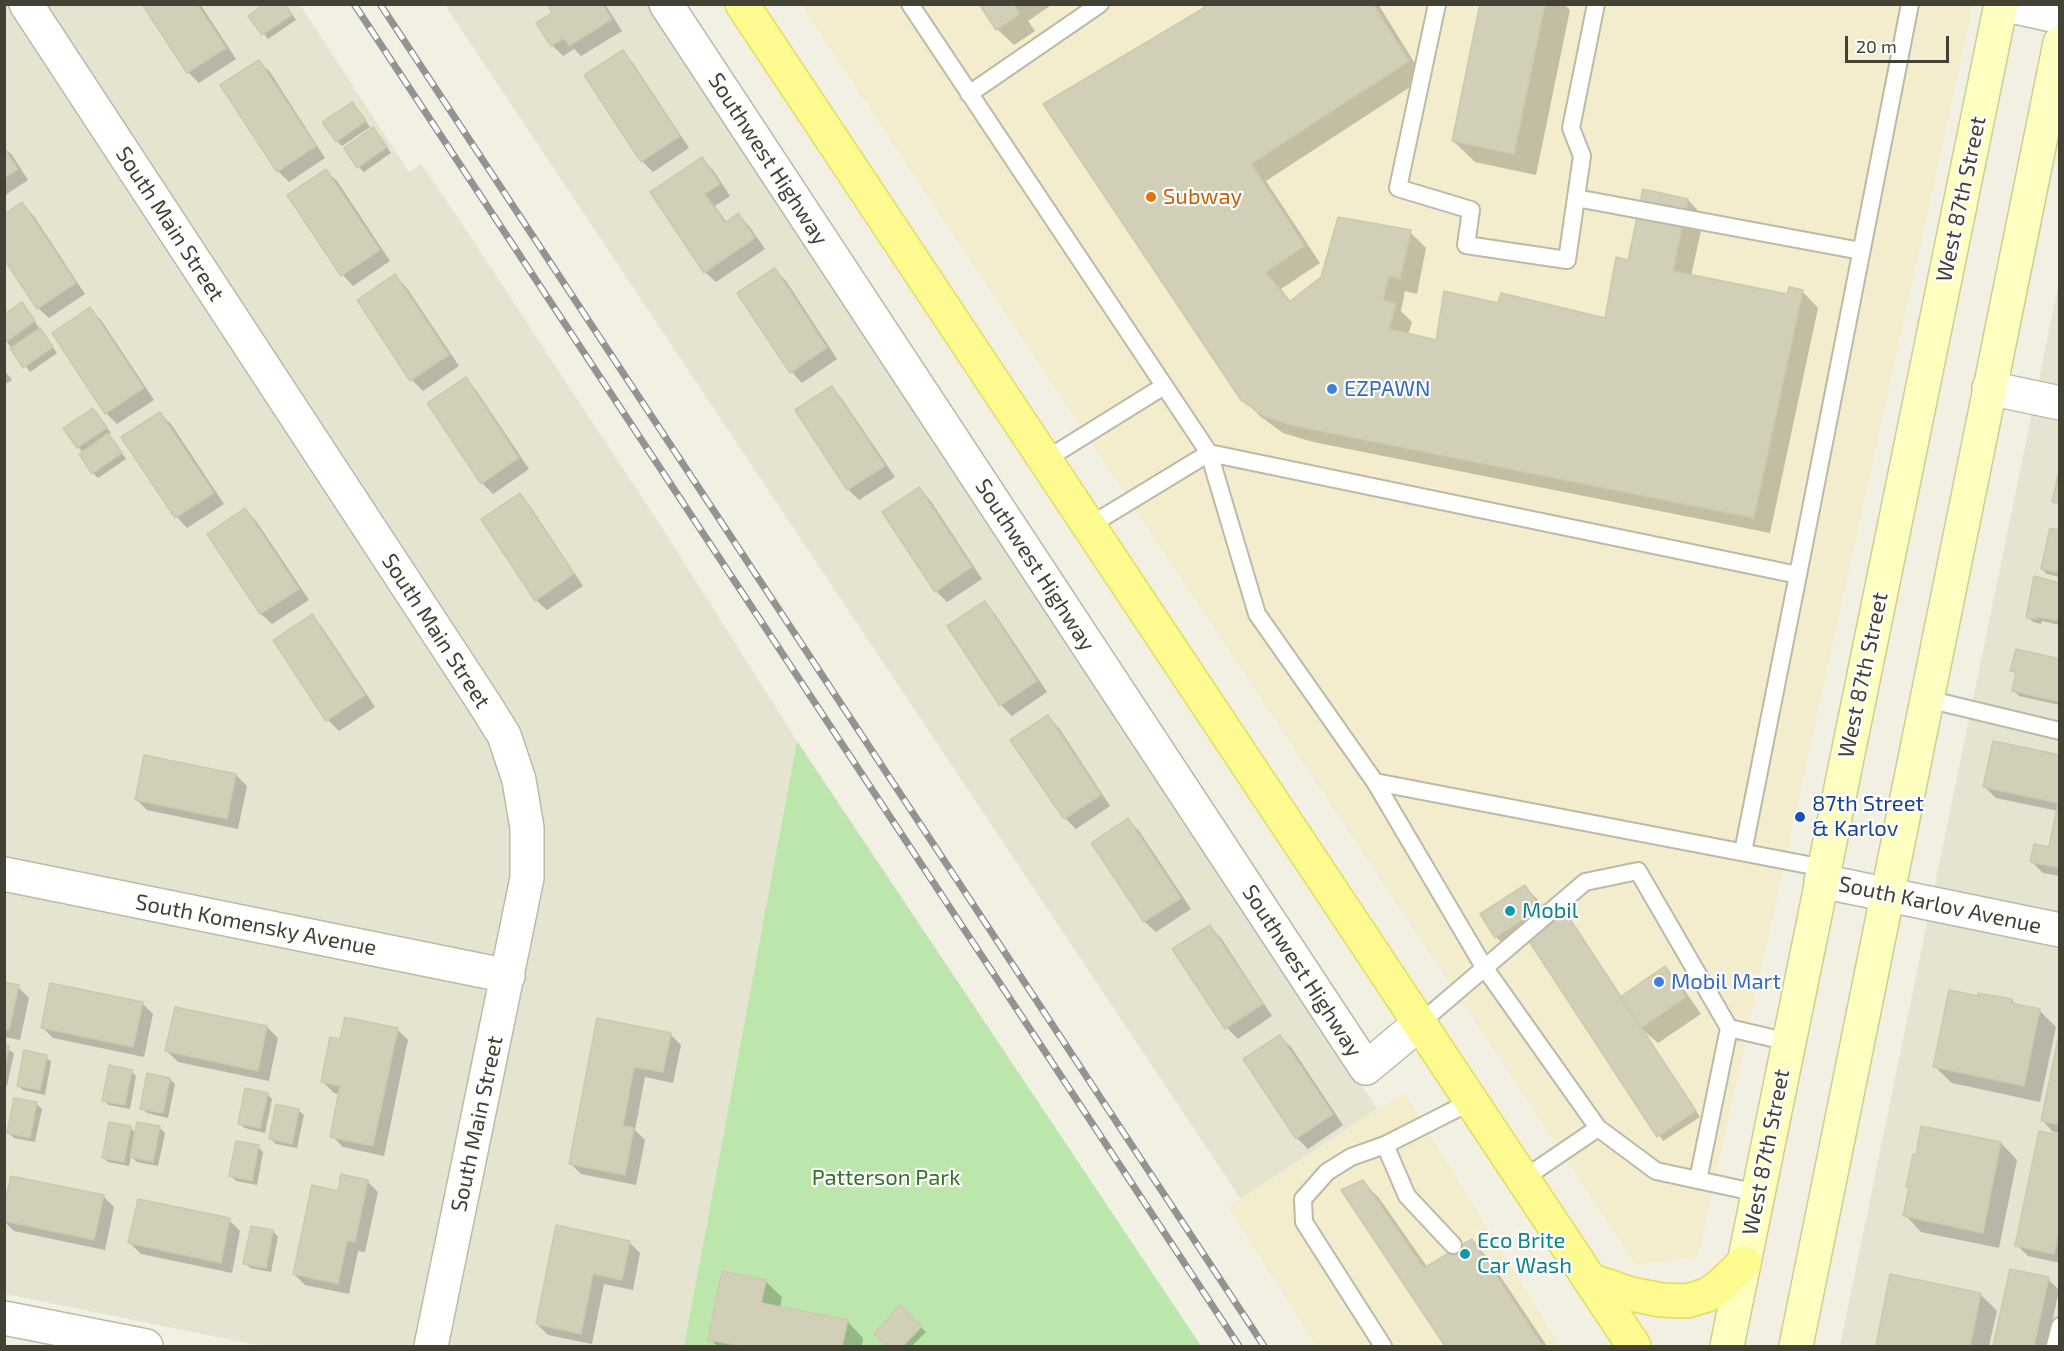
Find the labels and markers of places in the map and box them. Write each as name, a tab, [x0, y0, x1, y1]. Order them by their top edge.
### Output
place label: Subway	[1163, 184, 1242, 210]
marker: Subway	[1144, 190, 1158, 204]
place label: EZPAWN	[1344, 376, 1431, 402]
marker: EZPAWN	[1325, 382, 1339, 396]
place label: 87th Street & Karlov	[1812, 791, 1924, 842]
marker: 87th Street & Karlov	[1793, 810, 1807, 824]
place label: Mobil	[1522, 898, 1578, 924]
marker: Mobil	[1503, 904, 1517, 918]
place label: Mobil Mart	[1671, 969, 1781, 995]
marker: Mobil Mart	[1652, 975, 1666, 989]
place label: Eco Brite Car Wash	[1477, 1228, 1572, 1280]
marker: Eco Brite Car Wash	[1458, 1247, 1472, 1261]

